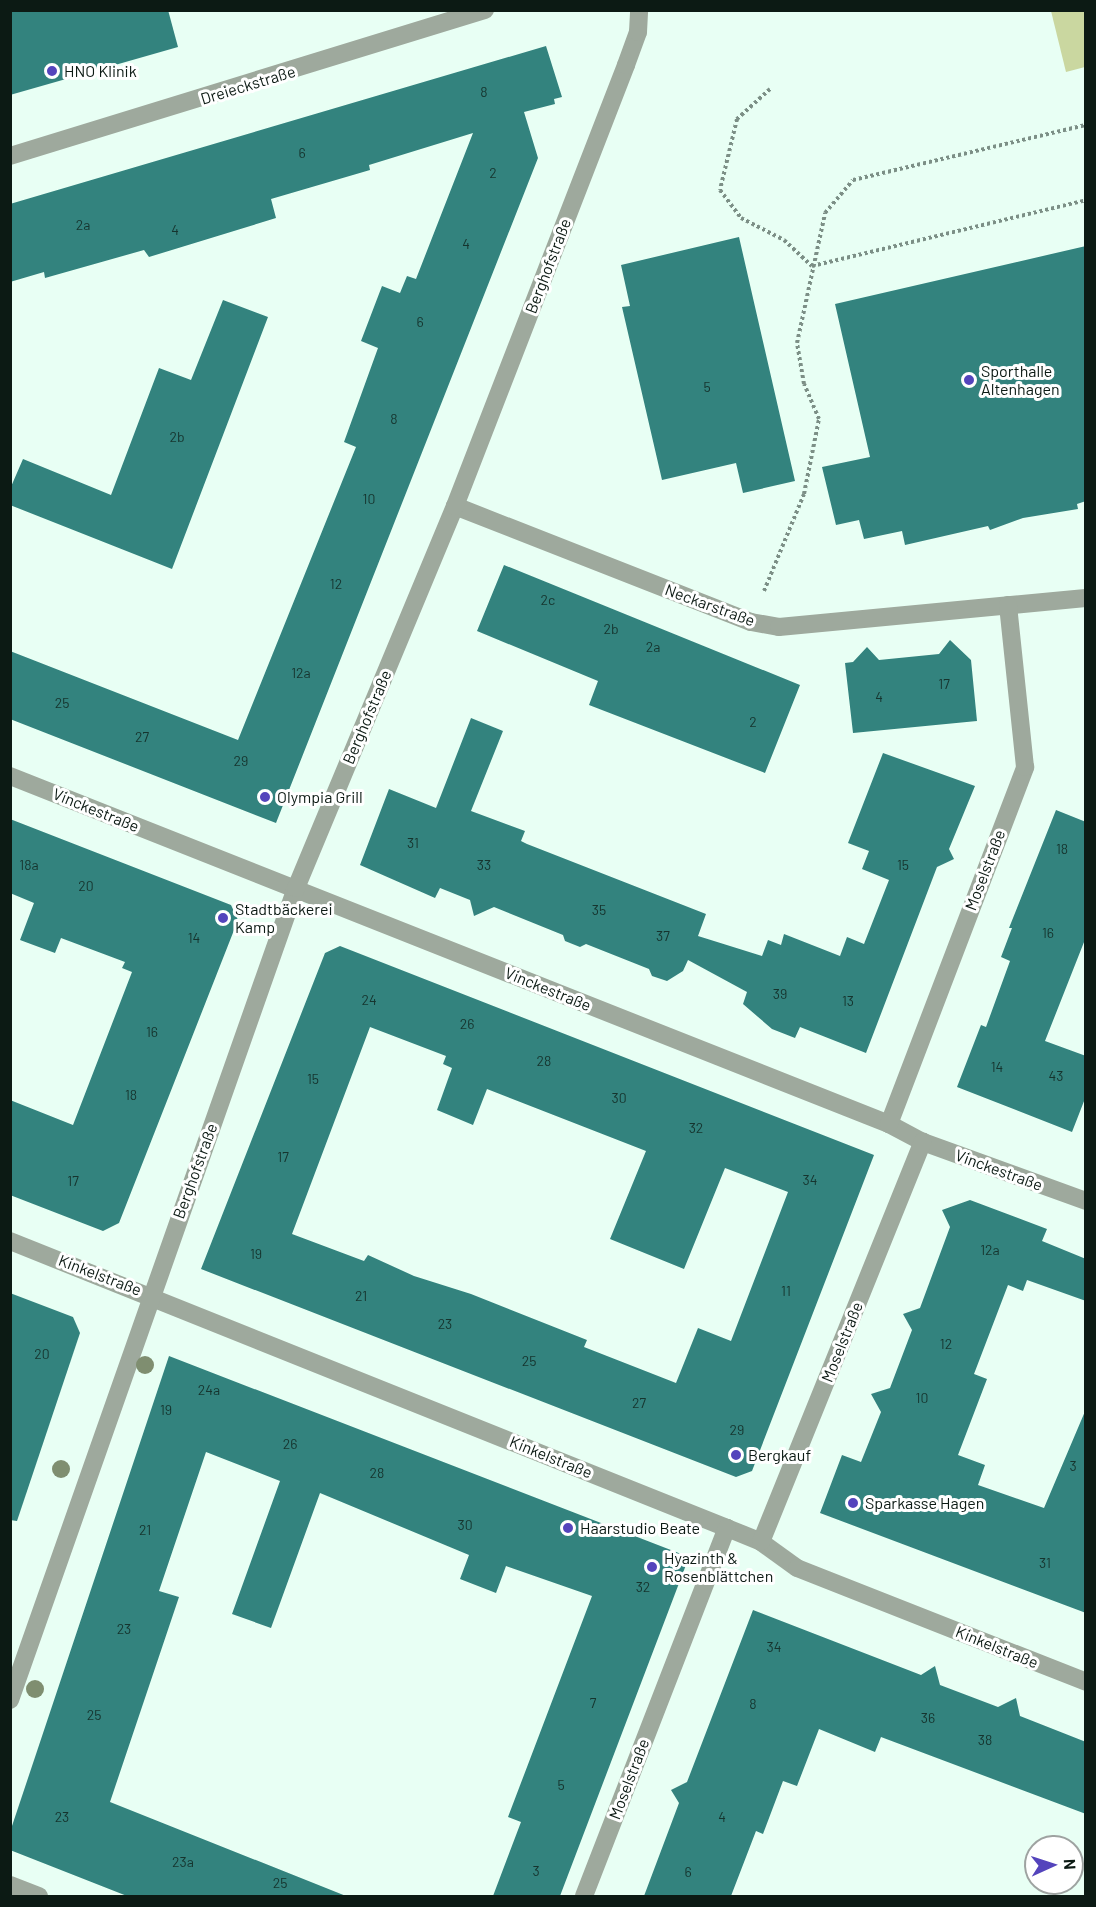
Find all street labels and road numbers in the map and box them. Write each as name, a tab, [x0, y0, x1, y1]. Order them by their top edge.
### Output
street label: Dreieckstraße	[198, 62, 298, 108]
street label: Berghofstraße	[521, 216, 575, 316]
street label: Neckarstraße	[662, 580, 758, 630]
street label: Berghofstraße	[339, 667, 395, 767]
street label: Vinckestraße	[50, 784, 142, 836]
street label: Moselstraße	[961, 827, 1009, 913]
street label: Vinckestraße	[502, 963, 594, 1015]
street label: Berghofstraße	[169, 1121, 221, 1221]
street label: Vinckestraße	[953, 1145, 1045, 1195]
street label: Kinkelstraße	[56, 1250, 144, 1300]
street label: Moselstraße	[817, 1299, 867, 1385]
street label: Kinkelstraße	[507, 1432, 595, 1482]
street label: Kinkelstraße	[953, 1622, 1041, 1672]
street label: Moselstraße	[605, 1736, 653, 1822]

